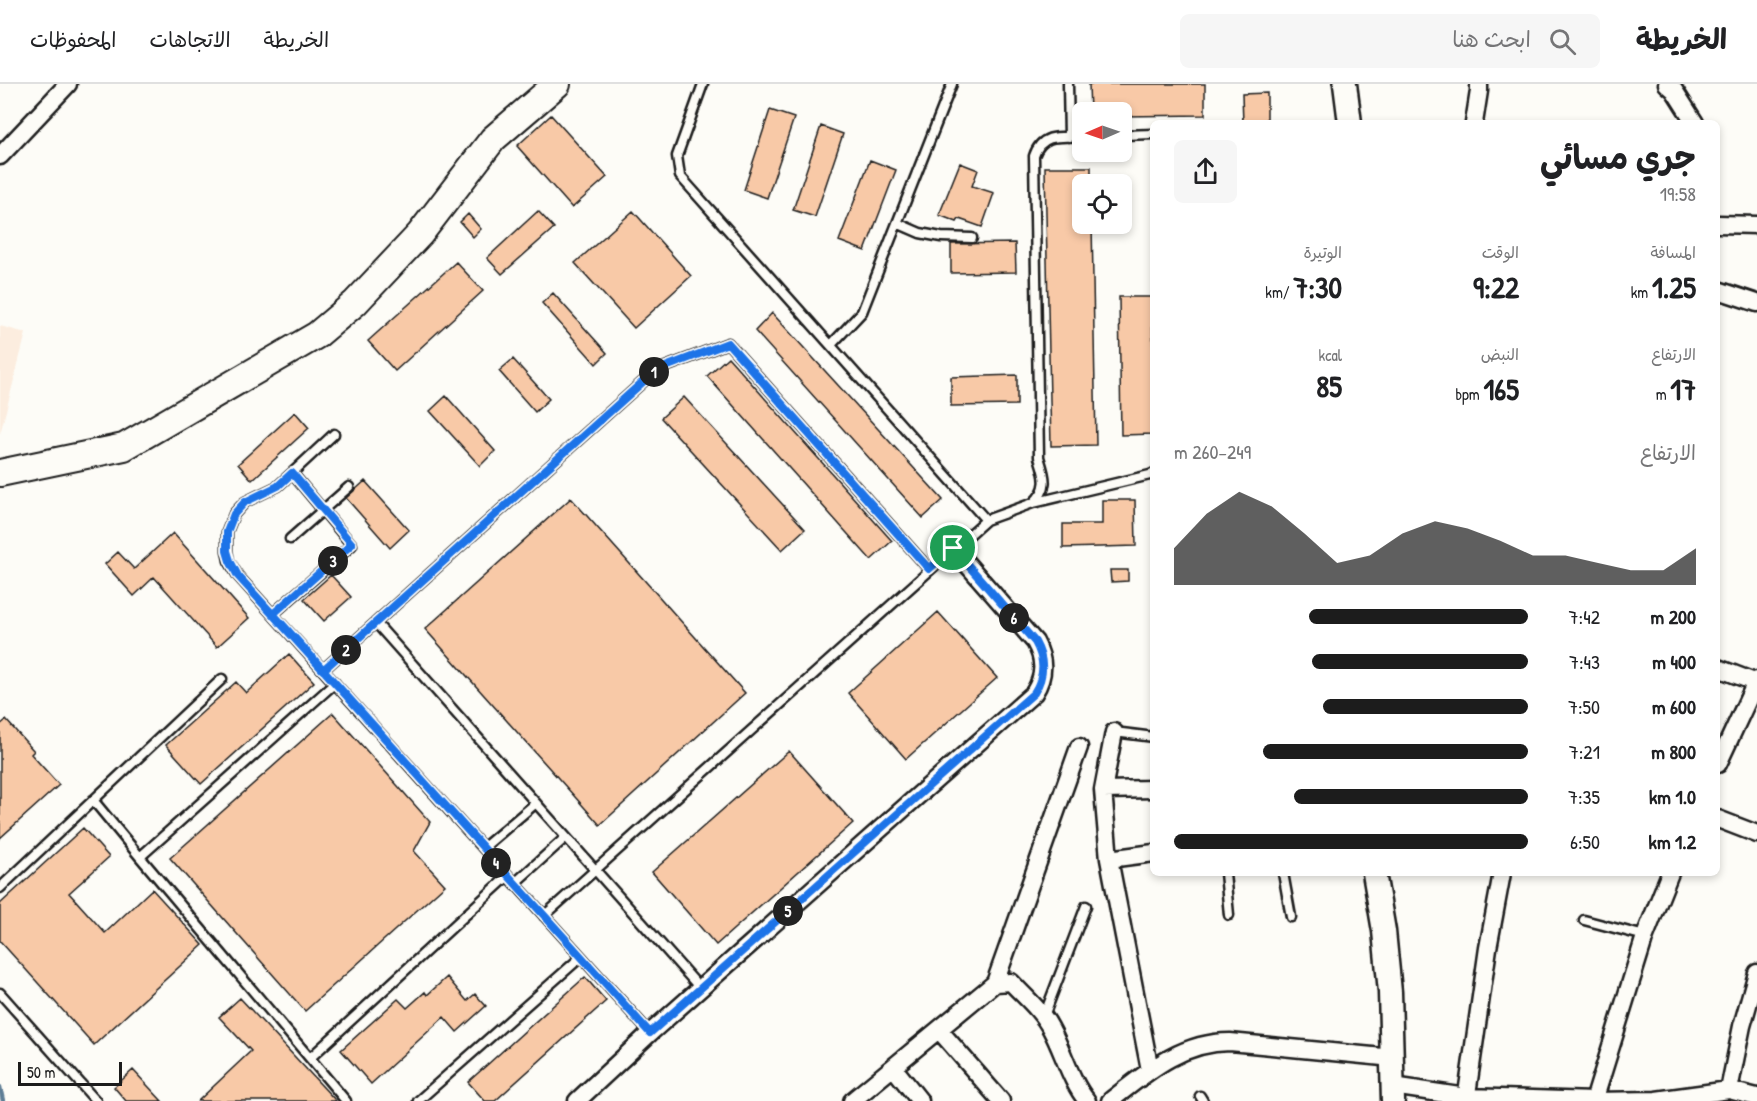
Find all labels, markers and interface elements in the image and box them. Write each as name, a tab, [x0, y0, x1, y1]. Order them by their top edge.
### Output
search box	[1180, 14, 1600, 68]
text: الخريطة	[1636, 20, 1727, 58]
text: ابحث هنا	[1452, 24, 1531, 54]
text: المحفوظات	[30, 25, 116, 54]
text: الاتجاهات	[149, 25, 231, 54]
text: الخريطة	[264, 25, 329, 54]
icon: search	[1546, 25, 1579, 58]
north arrow	[1072, 102, 1132, 162]
map controls	[1072, 102, 1132, 234]
text: جري مسائي	[1540, 135, 1696, 179]
button: share	[1174, 140, 1237, 203]
button: locate	[1072, 174, 1132, 234]
text: 19:58	[1660, 180, 1696, 207]
text: الوتيرة	[1303, 241, 1342, 263]
text: الوقت	[1482, 241, 1519, 263]
text: المسافة	[1650, 241, 1696, 263]
text: 7:30	[1293, 267, 1342, 307]
text: 9:22	[1473, 267, 1519, 307]
text: 1.25	[1652, 267, 1696, 307]
text: /km	[1265, 281, 1293, 303]
text: km	[1631, 281, 1652, 303]
text: النبض	[1481, 343, 1519, 365]
text: الارتفاع	[1651, 343, 1696, 365]
text: kcal	[1319, 344, 1342, 366]
pin: 1	[639, 357, 669, 387]
text: 1	[651, 361, 657, 383]
text: 85	[1316, 366, 1342, 406]
text: 165	[1483, 369, 1519, 409]
text: 17	[1670, 369, 1696, 409]
text: bpm	[1455, 383, 1483, 405]
text: m	[1656, 383, 1670, 405]
text: 249–260 m	[1174, 438, 1251, 465]
text: الارتفاع	[1640, 439, 1696, 466]
pin	[927, 522, 978, 573]
icon: arrive	[936, 531, 969, 564]
pin: 3	[318, 546, 348, 576]
text: 3	[329, 550, 337, 572]
pin: 6	[999, 603, 1029, 633]
text: 7:42	[1569, 603, 1600, 630]
text: 200 m	[1651, 603, 1696, 630]
text: 6	[1011, 607, 1017, 629]
pin: 2	[331, 635, 361, 665]
text: 2	[342, 639, 350, 661]
text: 7:43	[1569, 648, 1600, 675]
text: 400 m	[1652, 648, 1696, 675]
text: 7:50	[1568, 693, 1600, 720]
text: 600 m	[1652, 693, 1696, 720]
text: 7:21	[1569, 738, 1600, 765]
text: 800 m	[1651, 738, 1696, 765]
text: 7:35	[1568, 783, 1600, 810]
text: 1.0 km	[1649, 783, 1696, 810]
text: 6:50	[1570, 828, 1600, 855]
text: 1.2 km	[1649, 828, 1696, 855]
pin: 4	[481, 848, 511, 878]
text: 4	[493, 852, 499, 874]
pin: 5	[773, 896, 803, 926]
text: 5	[785, 900, 791, 922]
scale bar	[18, 1059, 122, 1086]
text: 50 m	[27, 1061, 56, 1083]

